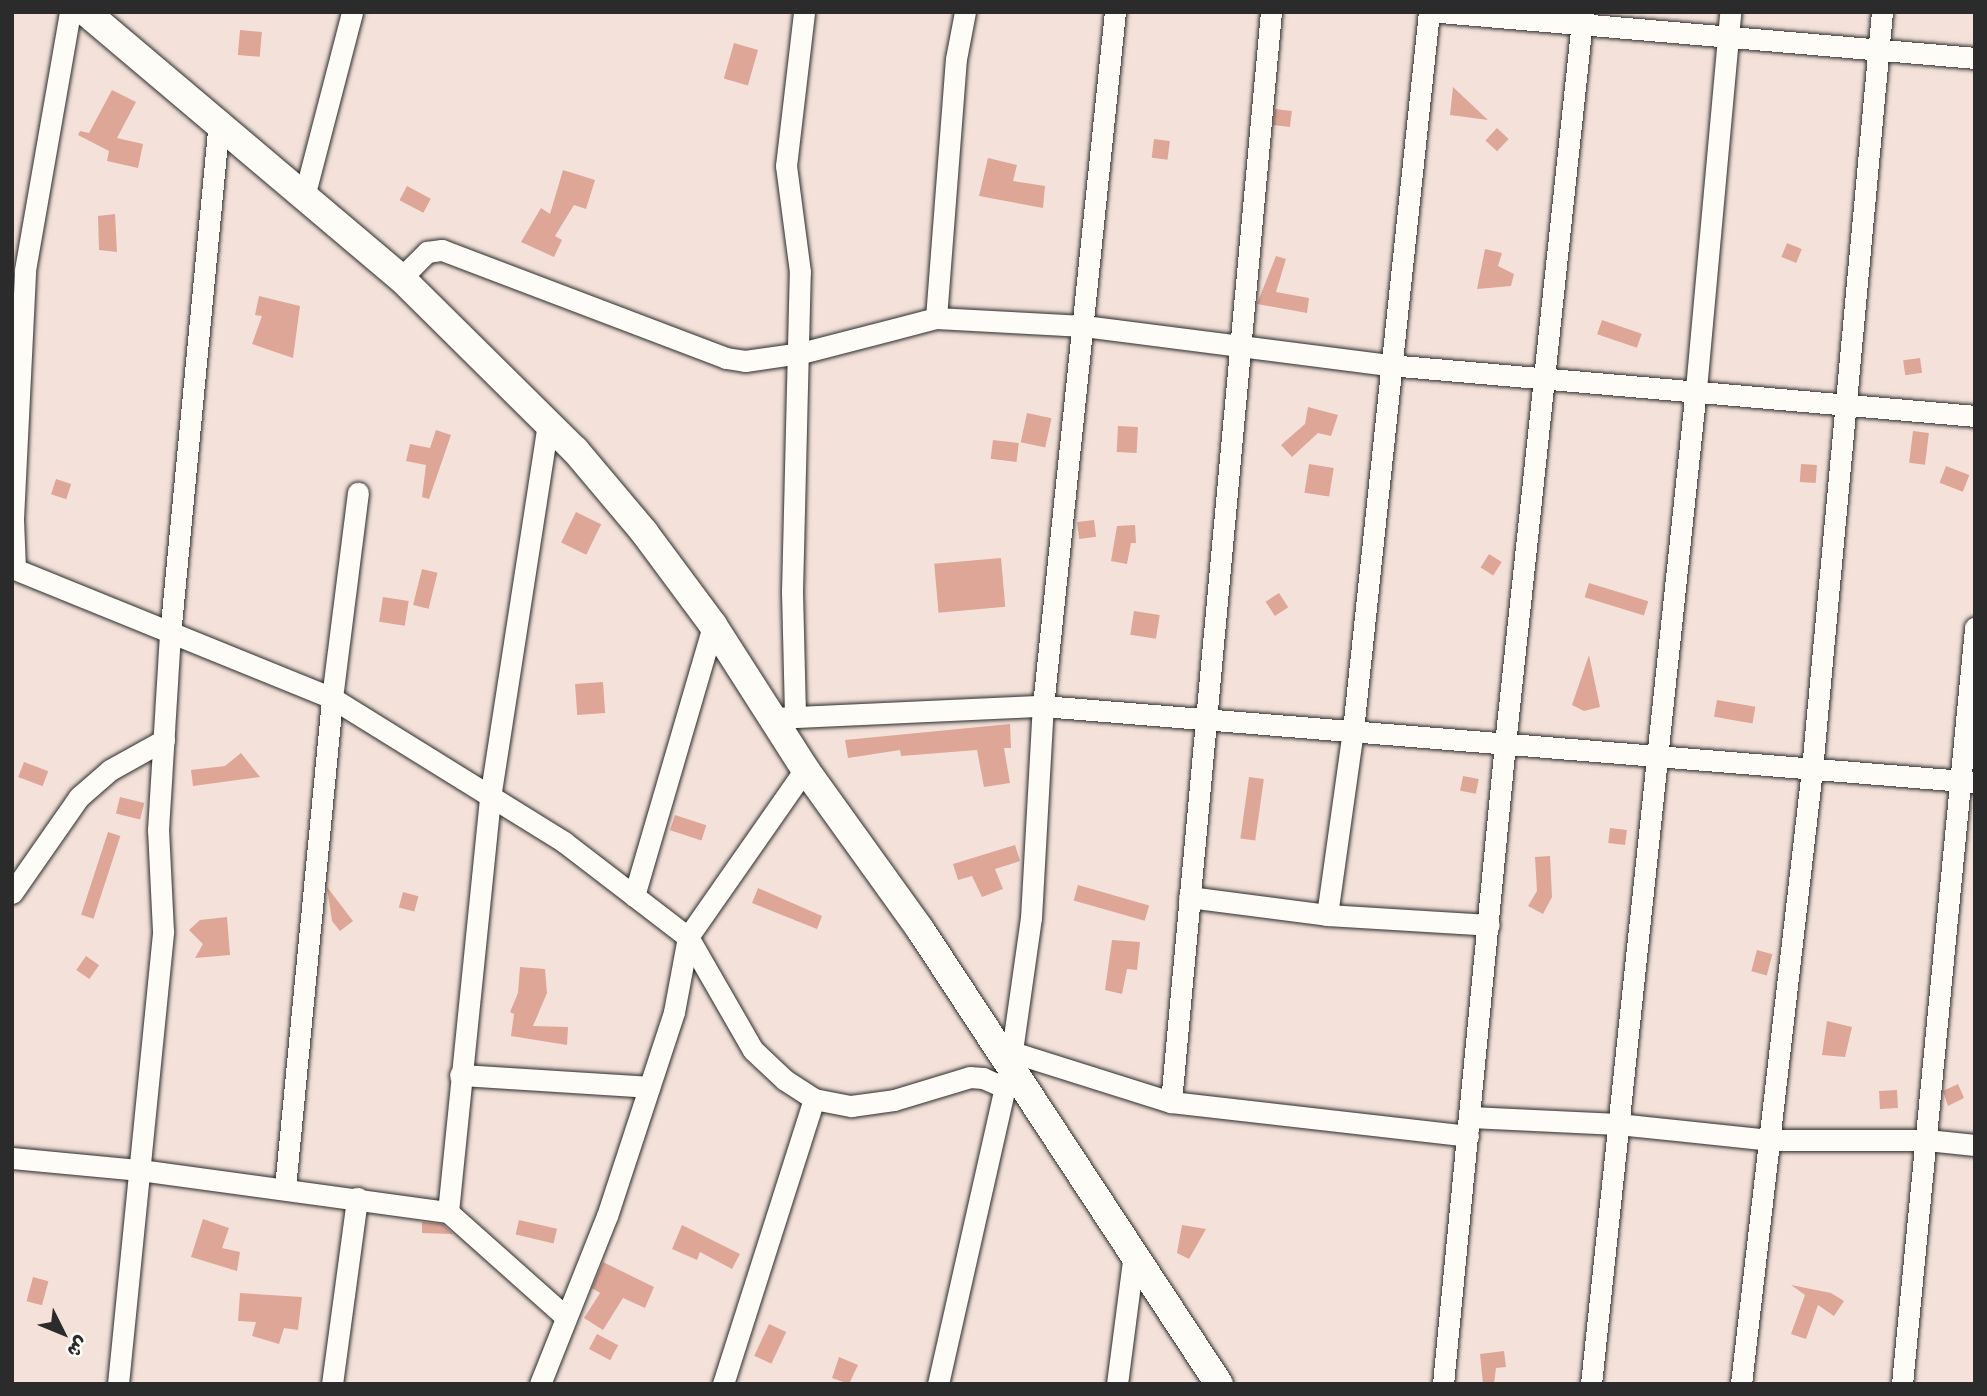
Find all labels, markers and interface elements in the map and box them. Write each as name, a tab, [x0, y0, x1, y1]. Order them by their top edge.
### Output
north arrow	[28, 1298, 98, 1368]
text: ش	[62, 1331, 95, 1364]

